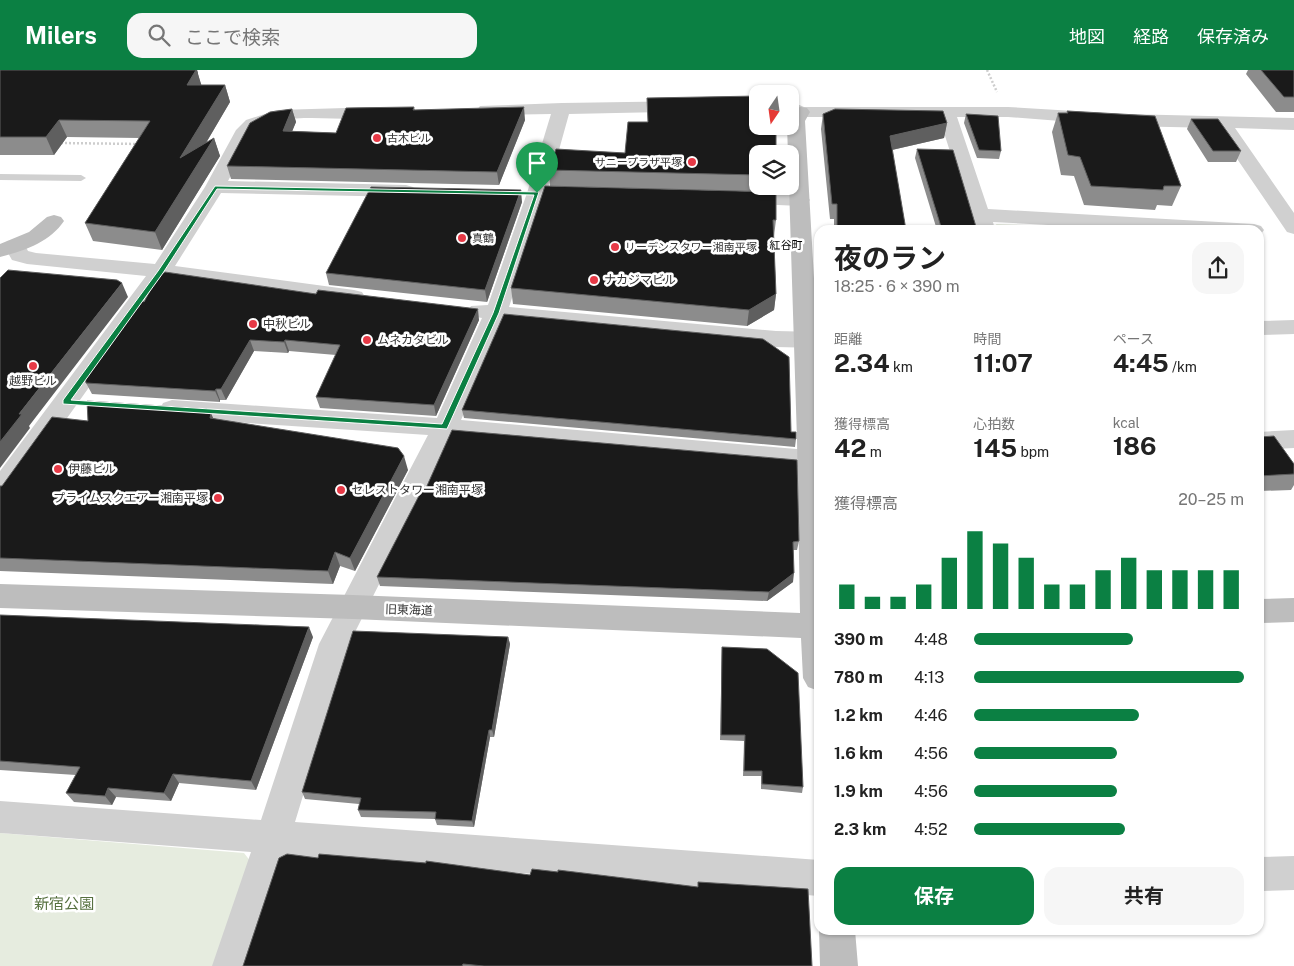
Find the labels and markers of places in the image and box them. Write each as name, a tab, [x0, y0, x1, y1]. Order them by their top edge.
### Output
marker: 古木ビル	[371, 132, 383, 144]
place label: 古木ビル	[387, 132, 431, 144]
pin	[516, 142, 558, 193]
place label: サニープラザ平塚	[595, 156, 682, 168]
marker: サニープラザ平塚	[686, 156, 698, 168]
marker: 真鶴	[456, 232, 468, 244]
place label: 真鶴	[472, 232, 494, 244]
marker: リーデンスタワー湘南平塚	[609, 241, 621, 253]
place label: リーデンスタワー湘南平塚	[625, 241, 757, 253]
place label: ナカジマビル	[604, 273, 676, 287]
marker: ナカジマビル	[588, 274, 600, 286]
place label: 中秋ビル	[263, 317, 311, 331]
marker: 中秋ビル	[247, 318, 259, 330]
place label: ムネカタビル	[377, 333, 449, 347]
marker: ムネカタビル	[361, 334, 373, 346]
marker: 越野ビル	[27, 360, 39, 372]
place label: 越野ビル	[9, 374, 57, 388]
place label: 伊藤ビル	[68, 462, 116, 476]
marker: 伊藤ビル	[52, 463, 64, 475]
place label: セレストタワー湘南平塚	[351, 483, 483, 497]
marker: セレストタワー湘南平塚	[335, 484, 347, 496]
place label: プライムスクエアー湘南平塚	[53, 491, 208, 505]
marker: プライムスクエアー湘南平塚	[212, 492, 224, 504]

